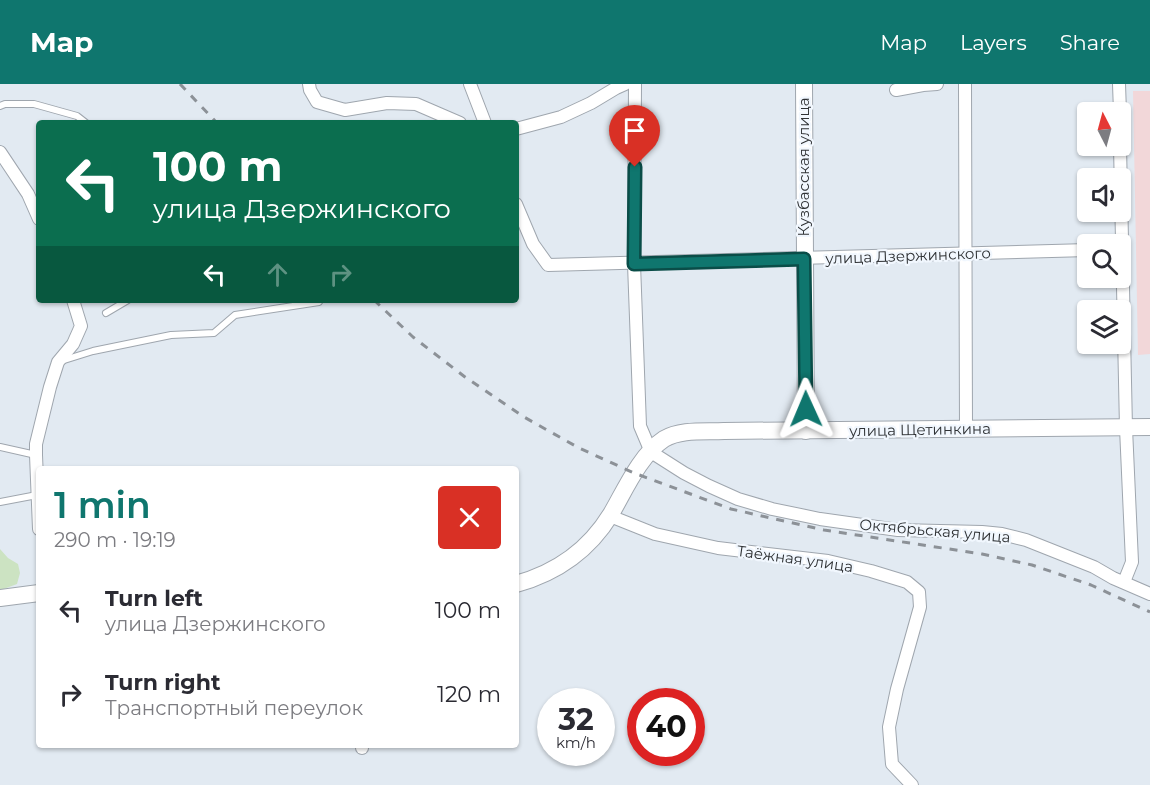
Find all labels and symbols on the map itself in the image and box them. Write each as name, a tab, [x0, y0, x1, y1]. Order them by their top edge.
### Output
street label: Кузбасская улица	[794, 97, 813, 237]
north arrow	[1077, 102, 1131, 156]
pin	[609, 105, 660, 167]
street label: улица Дзержинского	[824, 243, 991, 268]
position arrow	[774, 377, 838, 441]
street label: улица Щетинкина	[848, 419, 991, 440]
street label: Октябрьская улица	[859, 514, 1011, 547]
street label: Таёжная улица	[736, 541, 854, 576]
speed limit sign: 40	[627, 688, 705, 766]

